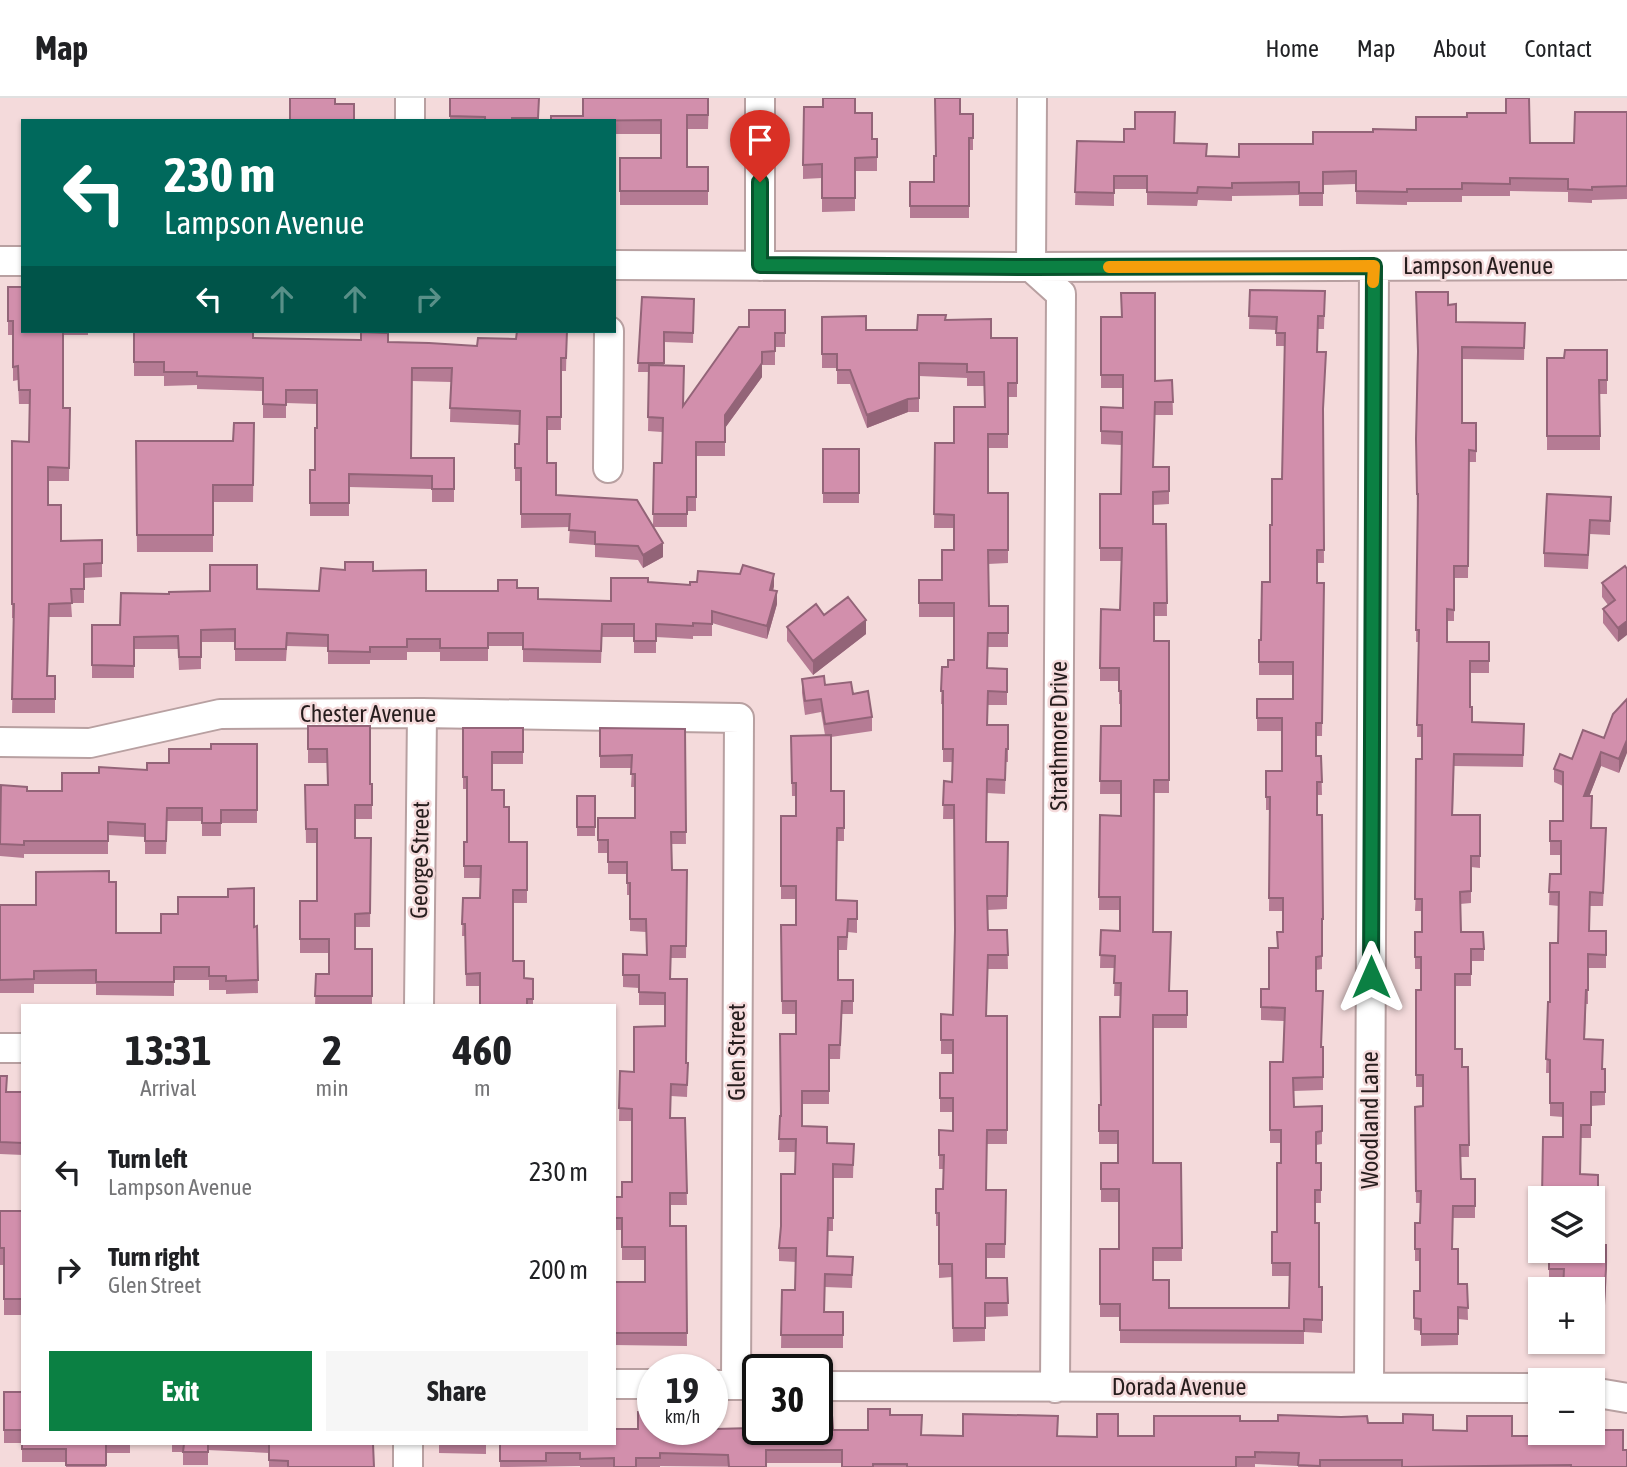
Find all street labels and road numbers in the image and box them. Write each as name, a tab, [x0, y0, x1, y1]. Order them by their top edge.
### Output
street label: Lampson Avenue	[1403, 252, 1553, 279]
street label: Strathmore Drive	[1045, 661, 1072, 811]
street label: Chester Avenue	[300, 700, 436, 727]
street label: George Street	[405, 801, 434, 919]
street label: Glen Street	[723, 1003, 750, 1101]
street label: Woodland Lane	[1356, 1051, 1383, 1189]
street label: Dorada Avenue	[1112, 1373, 1246, 1400]

